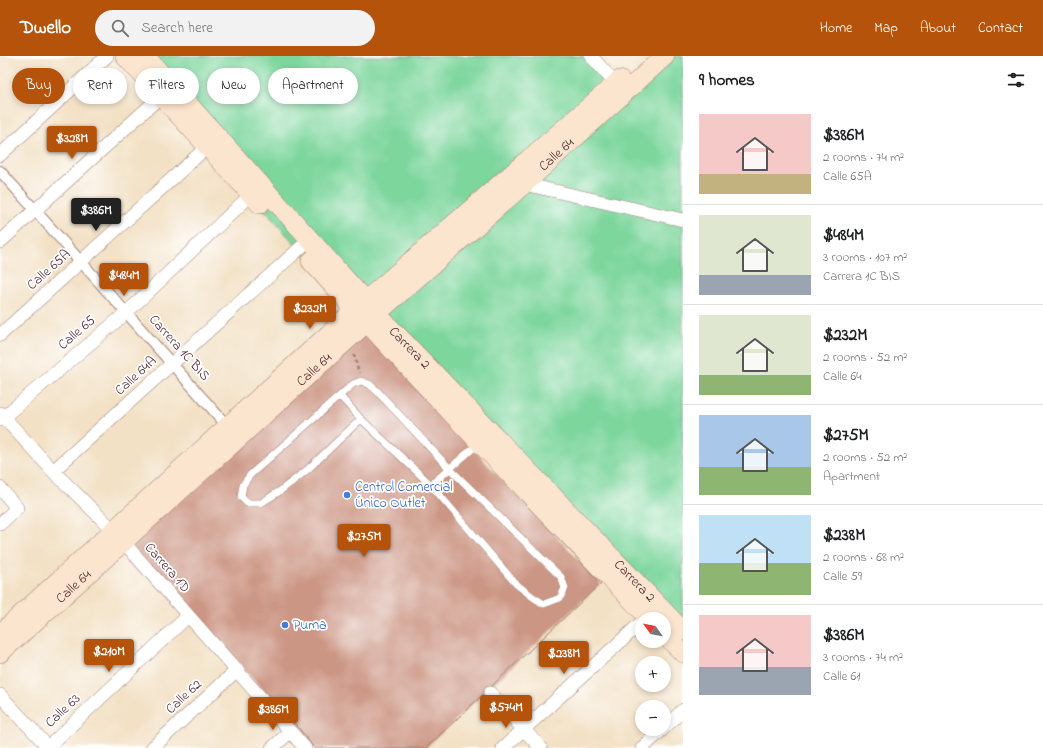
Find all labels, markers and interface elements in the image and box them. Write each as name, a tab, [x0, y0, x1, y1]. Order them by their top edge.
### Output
search box	[95, 10, 375, 46]
text: Dwello	[20, 15, 71, 42]
icon: search	[109, 17, 131, 39]
text: Search here	[141, 17, 213, 39]
text: Home	[820, 18, 852, 39]
text: Map	[874, 18, 898, 39]
text: About	[920, 18, 956, 39]
text: Contact	[978, 18, 1023, 39]
chip: Buy	[12, 68, 65, 104]
chip: Rent	[73, 68, 127, 104]
chip: Filters	[135, 68, 199, 104]
chip: New	[207, 68, 260, 104]
chip: Apartment	[268, 68, 358, 104]
text: 9 homes	[699, 68, 755, 93]
icon: filters	[1005, 69, 1027, 91]
text: $386M	[823, 123, 864, 148]
pin: $328M	[44, 126, 100, 160]
text: $328M	[56, 129, 88, 148]
icon: home	[731, 130, 779, 178]
street label: Calle 64	[534, 133, 579, 176]
text: 2 rooms · 74 m²	[823, 148, 904, 167]
text: Calle 65A	[823, 167, 872, 186]
pin: $386M	[68, 198, 124, 232]
text: $386M	[80, 201, 112, 220]
text: $484M	[823, 223, 864, 248]
icon: home	[731, 231, 779, 279]
street label: Calle 65A	[22, 245, 76, 295]
text: 3 rooms · 107 m²	[823, 248, 907, 267]
pin: $484M	[96, 263, 152, 297]
text: $484M	[108, 266, 140, 285]
text: Carrera 1C BIS	[823, 267, 900, 286]
pin: $232M	[282, 296, 338, 330]
text: $232M	[293, 299, 327, 318]
street label: Carrera 1C BIS	[143, 310, 215, 386]
street label: Calle 65	[54, 311, 100, 355]
street label: Carrera 2	[384, 322, 436, 374]
text: $232M	[823, 323, 868, 348]
icon: home	[731, 331, 779, 379]
street label: Calle 64	[292, 348, 337, 392]
text: 2 rooms · 52 m²	[823, 348, 907, 367]
street label: Calle 64A	[110, 351, 162, 401]
text: Calle 64	[823, 367, 862, 386]
text: $275M	[823, 423, 869, 448]
icon: home	[731, 431, 779, 479]
text: 2 rooms · 52 m²	[823, 448, 907, 467]
text: Apartment	[823, 467, 880, 486]
place label: Centrol Comercial Único Outlet	[355, 477, 453, 514]
marker: Centrol Comercial Único Outlet	[342, 490, 352, 500]
text: $238M	[823, 523, 865, 548]
pin: $275M	[336, 524, 392, 558]
text: $275M	[346, 527, 382, 546]
icon: home	[731, 531, 779, 579]
street label: Carrera 1D	[139, 538, 195, 598]
text: 2 rooms · 68 m²	[823, 548, 904, 567]
street label: Carrera 2	[609, 555, 661, 607]
street label: Calle 64	[51, 565, 96, 608]
text: Calle 59	[823, 567, 862, 586]
north arrow	[635, 612, 671, 648]
map controls	[635, 612, 671, 736]
place label: Puma	[293, 615, 327, 636]
marker: Puma	[280, 620, 290, 630]
text: $386M	[823, 623, 864, 648]
icon: home	[731, 631, 779, 679]
pin: $210M	[81, 639, 137, 673]
pin: $238M	[536, 641, 592, 675]
text: $210M	[93, 642, 125, 661]
text: $238M	[548, 644, 580, 663]
text: 3 rooms · 74 m²	[823, 648, 903, 667]
button: +	[635, 656, 671, 692]
text: Calle 61	[823, 667, 860, 686]
street label: Calle 62	[161, 675, 207, 719]
street label: Calle 63	[41, 689, 86, 733]
pin: $574M	[478, 695, 534, 729]
pin: $386M	[245, 697, 301, 731]
text: $574M	[489, 698, 523, 717]
text: $386M	[257, 700, 289, 719]
button: −	[635, 700, 671, 736]

